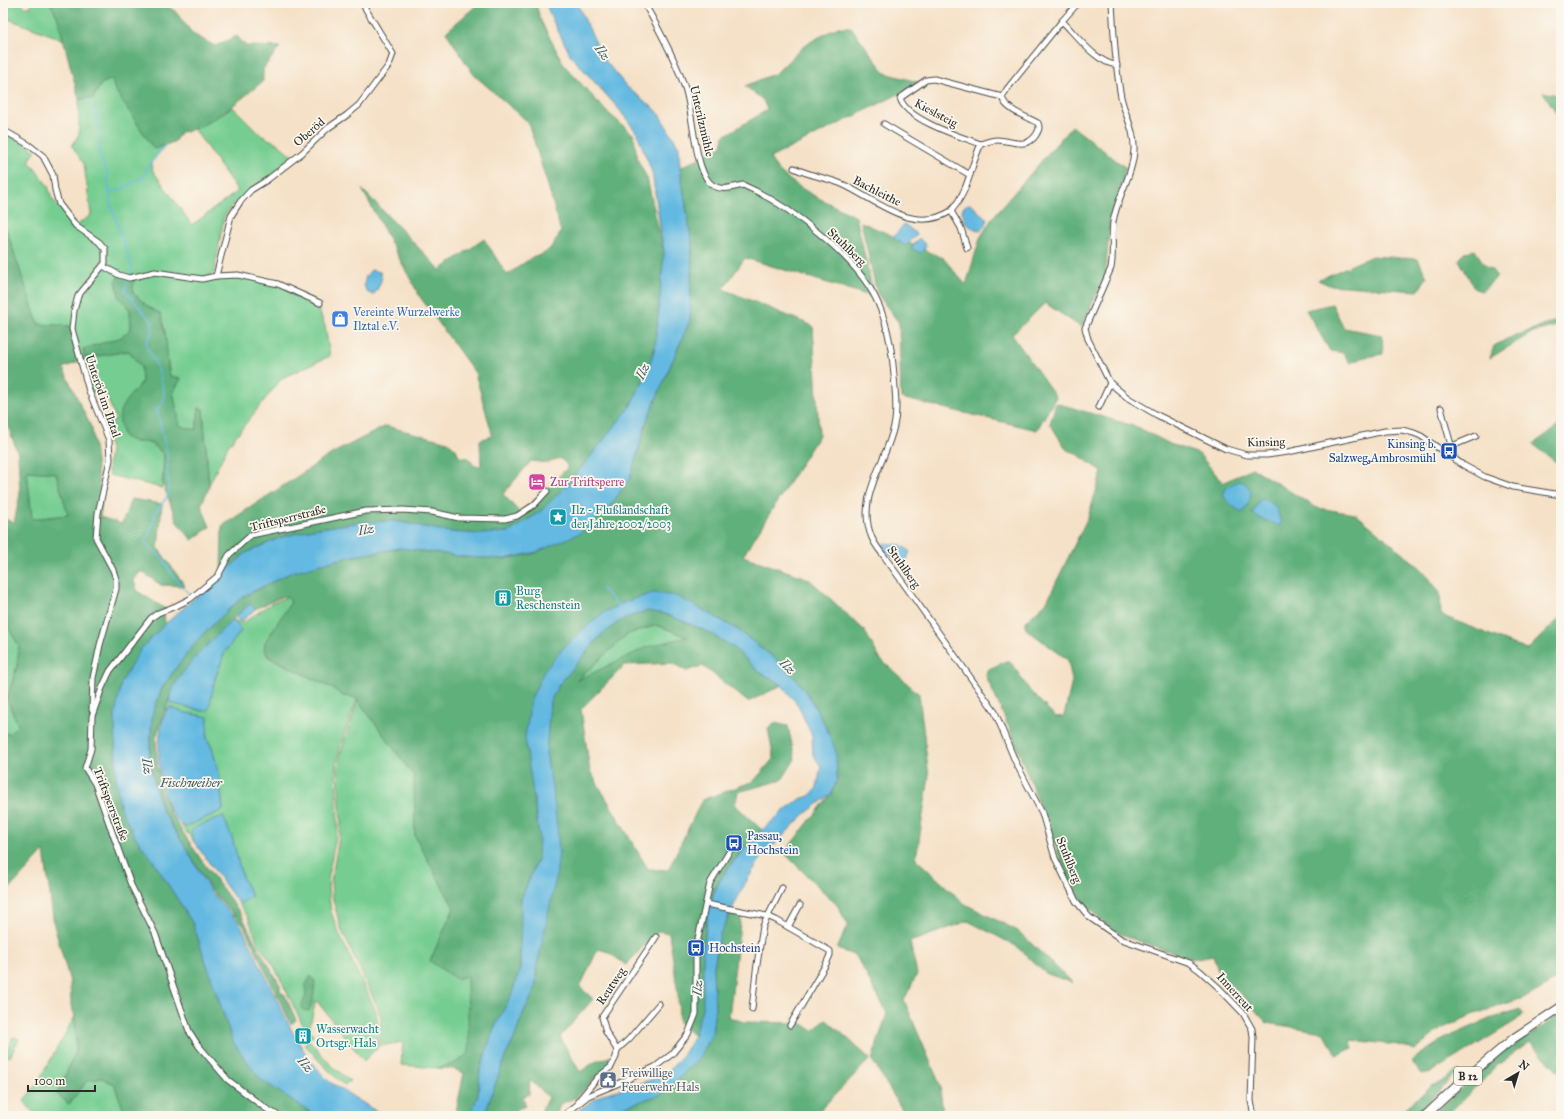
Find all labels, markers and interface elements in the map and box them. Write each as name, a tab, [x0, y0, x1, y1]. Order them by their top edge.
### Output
water label: Ilz	[590, 41, 614, 64]
street label: Unterilzmühle	[687, 84, 717, 158]
street label: Kieslsteig	[912, 96, 960, 131]
street label: Oberöd	[291, 115, 327, 149]
street label: Bachleithe	[851, 173, 903, 209]
street label: Stuhlberg	[824, 225, 870, 270]
place label: Vereinte Wurzelwerke Ilztal e.V.	[352, 305, 460, 333]
shop icon: Vereinte Wurzelwerke Ilztal e.V.	[330, 309, 350, 329]
street label: Unteröd im Ilztal	[82, 353, 124, 440]
water label: Ilz	[632, 360, 654, 383]
street label: Kinsing	[1247, 435, 1286, 450]
place label: Kinsing b. Salzweg,Ambrosmühl	[1329, 437, 1437, 466]
bus stop icon: Kinsing b. Salzweg,Ambrosmühl	[1439, 441, 1459, 461]
hotel icon: Zur Triftsperre	[527, 472, 547, 492]
place label: Zur Triftsperre	[550, 475, 624, 489]
street label: Triftsperrstraße	[249, 502, 327, 534]
place label: Ilz - Flußlandschaft der Jahre 2002/2003	[571, 503, 671, 532]
place icon: Ilz - Flußlandschaft der Jahre 2002/2003	[548, 507, 568, 527]
water label: Ilz	[356, 521, 376, 539]
street label: Stuhlberg	[884, 543, 924, 592]
place label: Burg Reschenstein	[516, 584, 581, 612]
building icon: Burg Reschenstein	[493, 588, 513, 608]
water label: Ilz	[775, 655, 799, 678]
water label: Ilz	[138, 756, 156, 776]
street label: Triftsperrstraße	[91, 765, 131, 843]
water label: Fischweiher	[159, 775, 223, 791]
place label: Passau, Hochstein	[747, 829, 799, 857]
bus stop icon: Passau, Hochstein	[724, 833, 744, 853]
street label: Stuhlberg	[1053, 835, 1085, 886]
bus stop icon: Hochstein	[686, 938, 706, 958]
place label: Hochstein	[709, 941, 761, 955]
street label: Reutweg	[593, 964, 630, 1008]
street label: Innerreut	[1214, 970, 1257, 1015]
water label: Ilz	[689, 979, 707, 998]
place label: Wasserwacht Ortsgr. Hals	[316, 1022, 380, 1051]
building icon: Wasserwacht Ortsgr. Hals	[293, 1026, 313, 1046]
water label: Ilz	[293, 1053, 317, 1076]
north arrow	[1498, 1053, 1538, 1093]
text: N	[1516, 1058, 1532, 1074]
place label: Freiwillige Feuerwehr Hals	[621, 1066, 699, 1094]
scale bar	[28, 1067, 95, 1093]
road number: B 12	[1454, 1067, 1482, 1085]
public building icon: Freiwillige Feuerwehr Hals	[598, 1070, 618, 1090]
text: 100 m	[34, 1074, 65, 1088]

